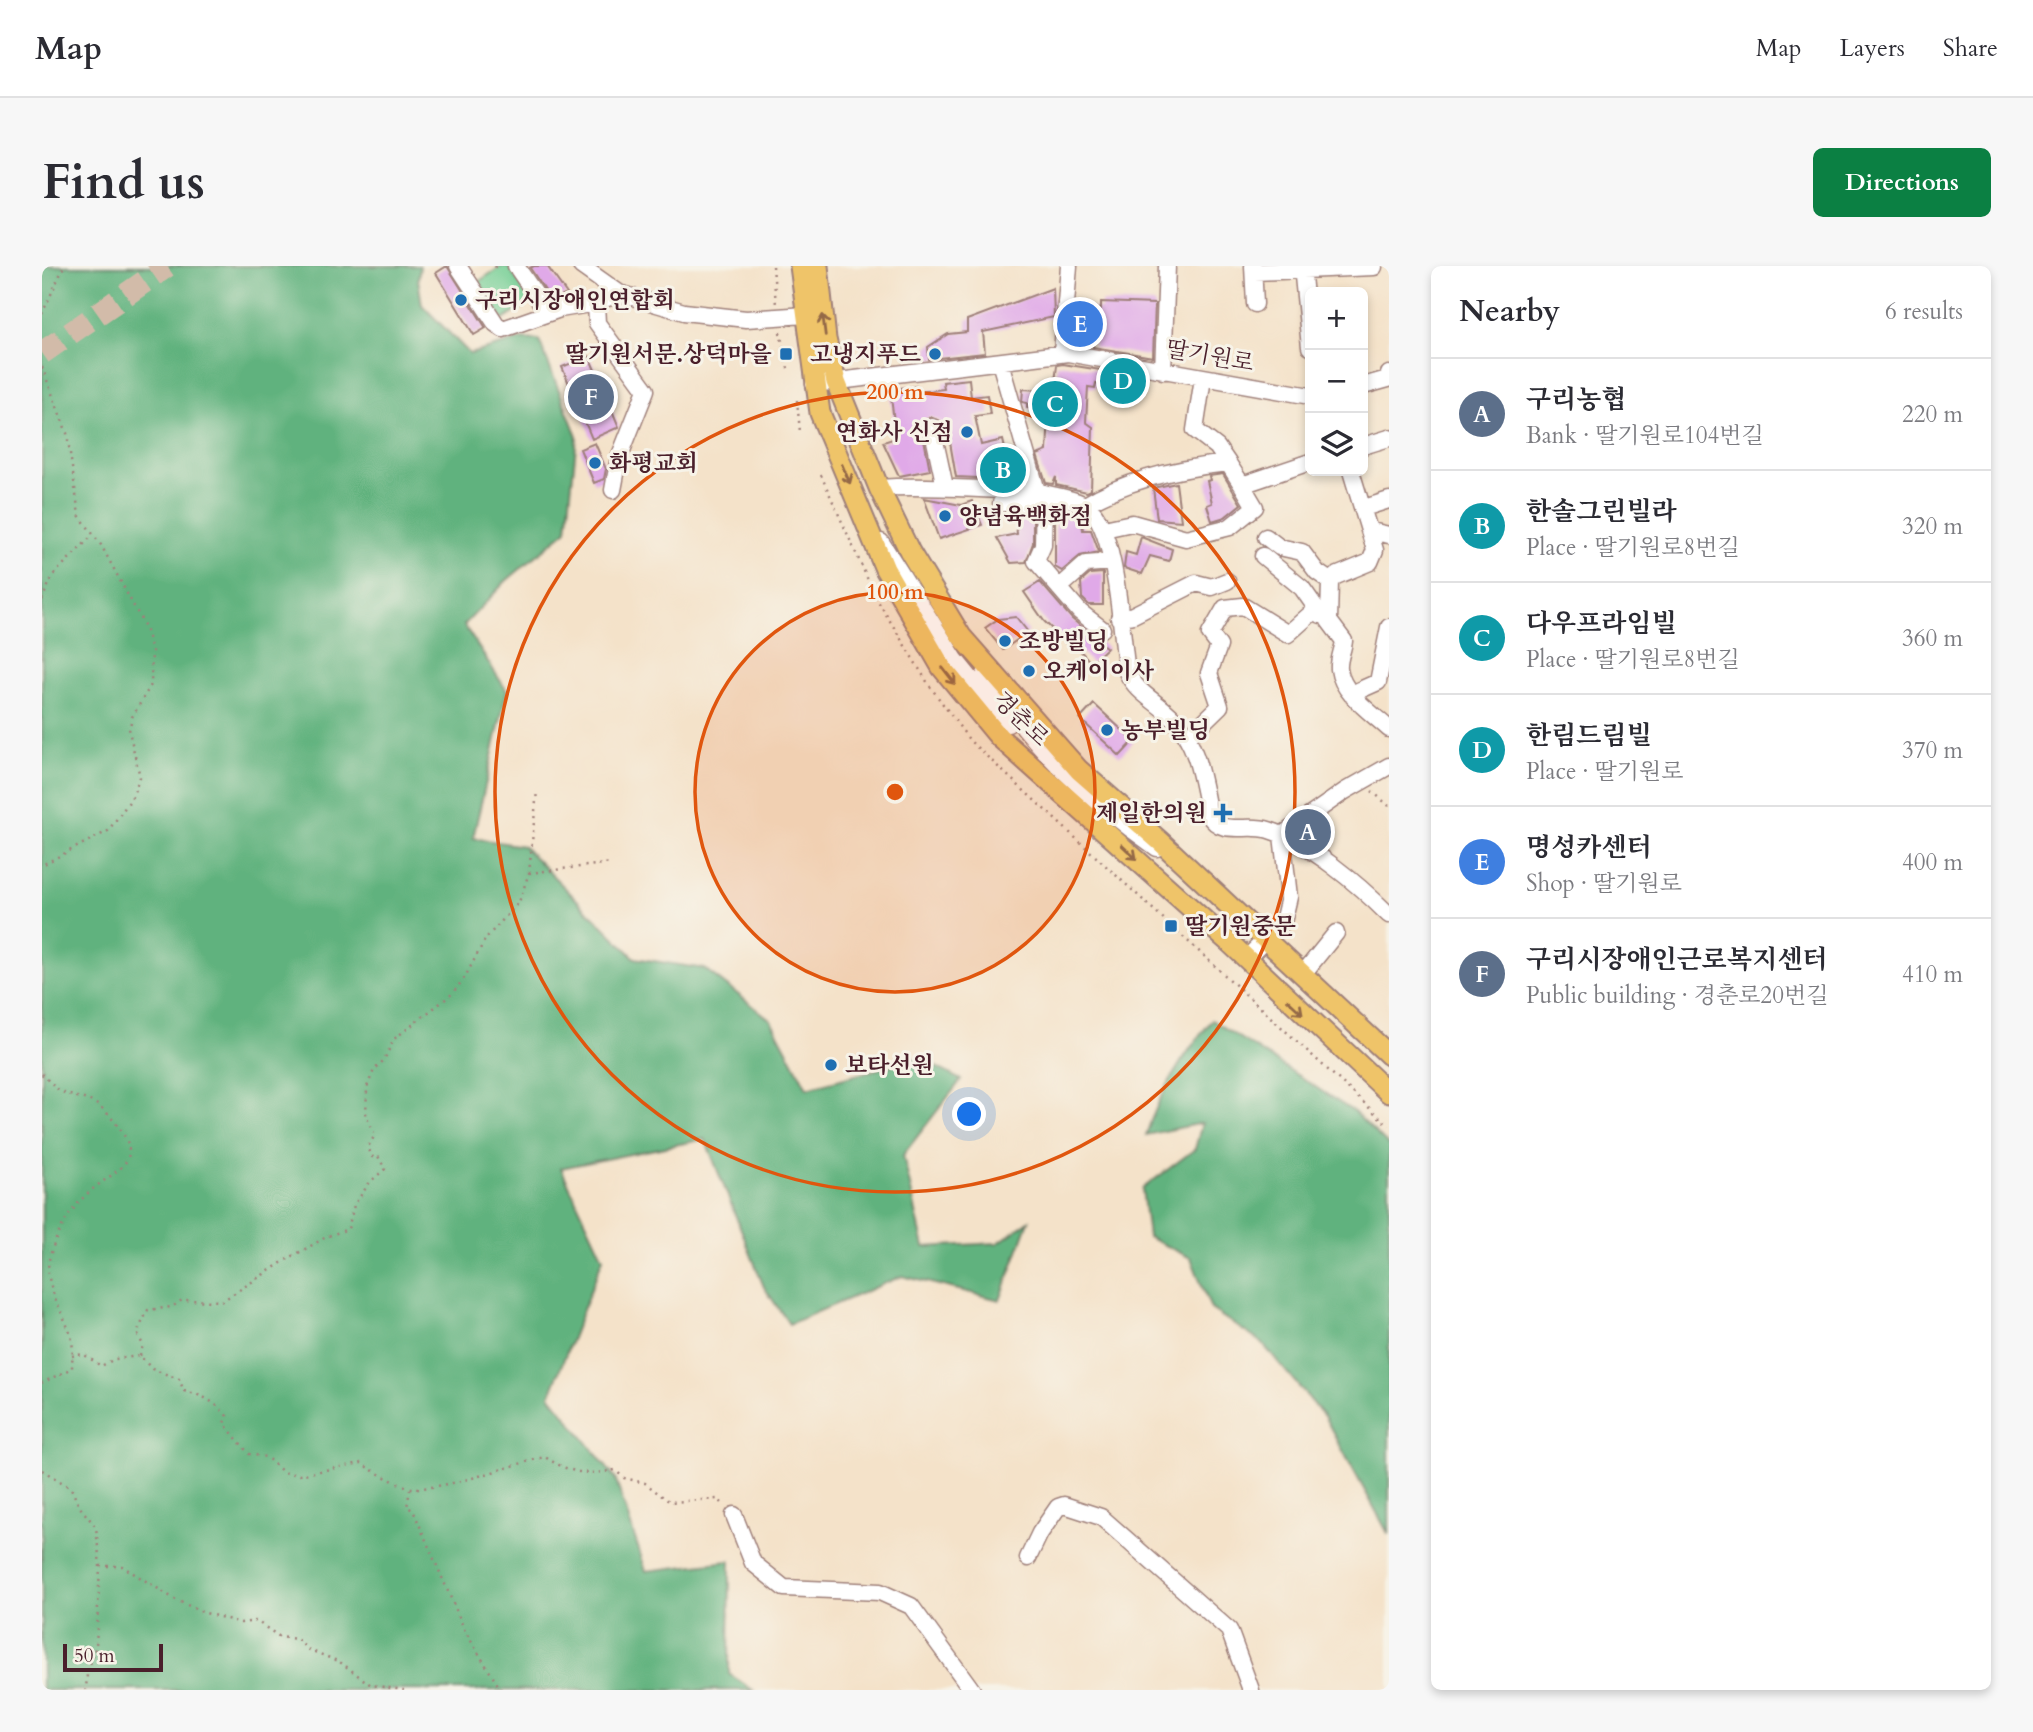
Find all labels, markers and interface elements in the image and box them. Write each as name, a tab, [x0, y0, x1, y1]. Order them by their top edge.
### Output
text: Map	[35, 26, 102, 71]
text: Map	[1756, 32, 1802, 65]
text: Layers	[1840, 32, 1905, 65]
text: Share	[1943, 32, 1998, 65]
button: Directions	[1813, 148, 1991, 217]
text: Find us	[42, 149, 205, 216]
place label: 구리시장애인연합회	[475, 285, 675, 316]
map controls	[1305, 287, 1368, 476]
button: +	[1305, 287, 1368, 350]
text: Nearby	[1459, 291, 1560, 332]
marker: 구리시장애인연합회	[453, 292, 469, 308]
text: 6 results	[1885, 296, 1963, 327]
pin: E	[1057, 298, 1103, 350]
one-way arrow	[818, 314, 831, 336]
street label: 딸기원로	[1164, 333, 1256, 379]
place label: 딸기원서문.상덕마을	[565, 339, 772, 370]
place label: 고냉지푸드	[810, 339, 921, 370]
marker: 딸기원서문.상덕마을	[778, 346, 794, 362]
marker: 고냉지푸드	[927, 346, 943, 362]
button: −	[1305, 350, 1368, 413]
pin: D	[1100, 355, 1146, 407]
pin: F	[568, 371, 614, 423]
text: 200 m	[866, 378, 924, 407]
pin: C	[1032, 378, 1078, 430]
text: 구리농협	[1526, 382, 1626, 417]
text: A	[1473, 399, 1491, 430]
text: 220 m	[1902, 399, 1963, 430]
button: layers	[1305, 413, 1368, 476]
place label: 연화사 신점	[836, 417, 953, 448]
text: Bank · 딸기원로104번길	[1526, 420, 1764, 451]
marker: 연화사 신점	[959, 424, 975, 440]
pin: B	[980, 444, 1026, 496]
place label: 화평교회	[609, 448, 698, 479]
marker: 화평교회	[587, 455, 603, 471]
one-way arrow	[841, 463, 854, 485]
text: 한솔그린빌라	[1526, 494, 1677, 529]
place label: 양념육백화점	[959, 501, 1092, 532]
marker: 양념육백화점	[937, 508, 953, 524]
text: B	[1474, 511, 1490, 542]
text: 320 m	[1902, 511, 1963, 542]
text: Place · 딸기원로8번길	[1526, 532, 1740, 563]
text: 100 m	[866, 578, 924, 607]
text: 다우프라임빌	[1526, 606, 1677, 641]
text: C	[1473, 623, 1491, 654]
text: 360 m	[1902, 623, 1963, 654]
place label: 조방빌딩	[1019, 626, 1108, 657]
marker: 조방빌딩	[997, 633, 1013, 649]
text: Place · 딸기원로8번길	[1526, 644, 1740, 675]
place label: 오케이이사	[1043, 656, 1155, 687]
marker: 오케이이사	[1021, 663, 1037, 679]
one-way arrow	[941, 667, 957, 685]
street label: 경춘로	[986, 685, 1056, 753]
place label: 농부빌딩	[1121, 715, 1210, 746]
text: 한림드림빌	[1526, 718, 1652, 753]
marker: 농부빌딩	[1099, 722, 1115, 738]
text: D	[1472, 735, 1492, 766]
text: 370 m	[1902, 735, 1963, 766]
text: Place · 딸기원로	[1526, 756, 1683, 787]
centre of rings	[883, 780, 907, 804]
place label: 제일한의원	[1096, 798, 1207, 829]
marker: 제일한의원	[1213, 803, 1233, 823]
pin: A	[1285, 806, 1331, 858]
text: 명성카센터	[1526, 830, 1652, 865]
one-way arrow	[1120, 844, 1138, 860]
text: E	[1475, 847, 1489, 878]
text: 400 m	[1902, 847, 1963, 878]
text: Shop · 딸기원로	[1526, 868, 1682, 899]
place label: 딸기원중문	[1185, 911, 1296, 942]
marker: 딸기원중문	[1163, 918, 1179, 934]
text: 구리시장애인근로복지센터	[1526, 942, 1827, 977]
text: F	[1475, 959, 1489, 990]
text: 410 m	[1902, 959, 1963, 990]
text: Public building · 경춘로20번길	[1526, 980, 1828, 1011]
one-way arrow	[1286, 998, 1303, 1015]
place label: 보타선원	[845, 1050, 934, 1081]
marker: 보타선원	[823, 1057, 839, 1073]
your location	[952, 1097, 986, 1131]
scale bar	[63, 1641, 163, 1673]
text: 50 m	[74, 1643, 115, 1669]

